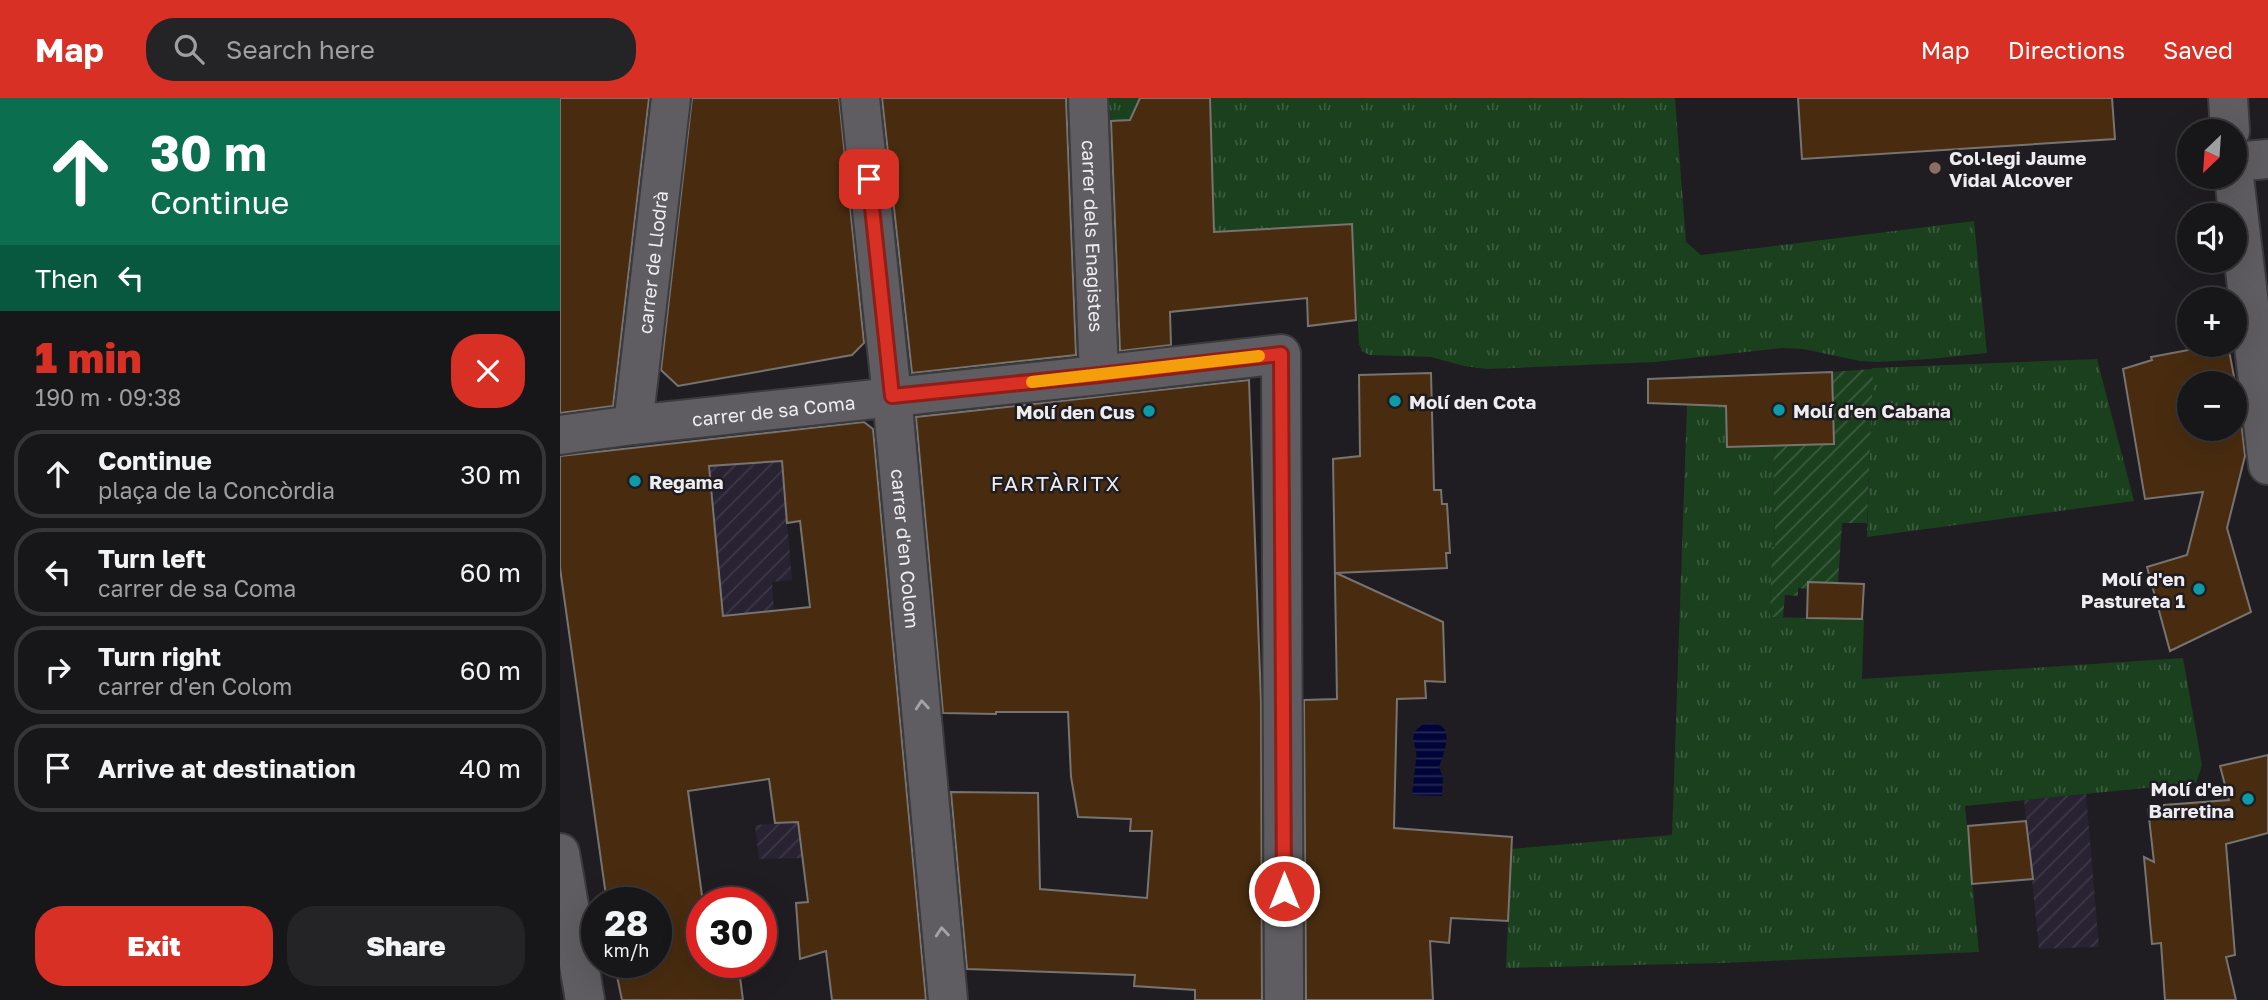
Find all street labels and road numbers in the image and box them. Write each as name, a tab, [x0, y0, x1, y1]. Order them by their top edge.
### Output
street label: carrer dels Enagistes	[1078, 139, 1109, 332]
street label: carrer de Llodrà	[632, 189, 672, 335]
street label: carrer de sa Coma	[691, 390, 856, 430]
street label: carrer d'en Colom	[887, 468, 925, 630]

